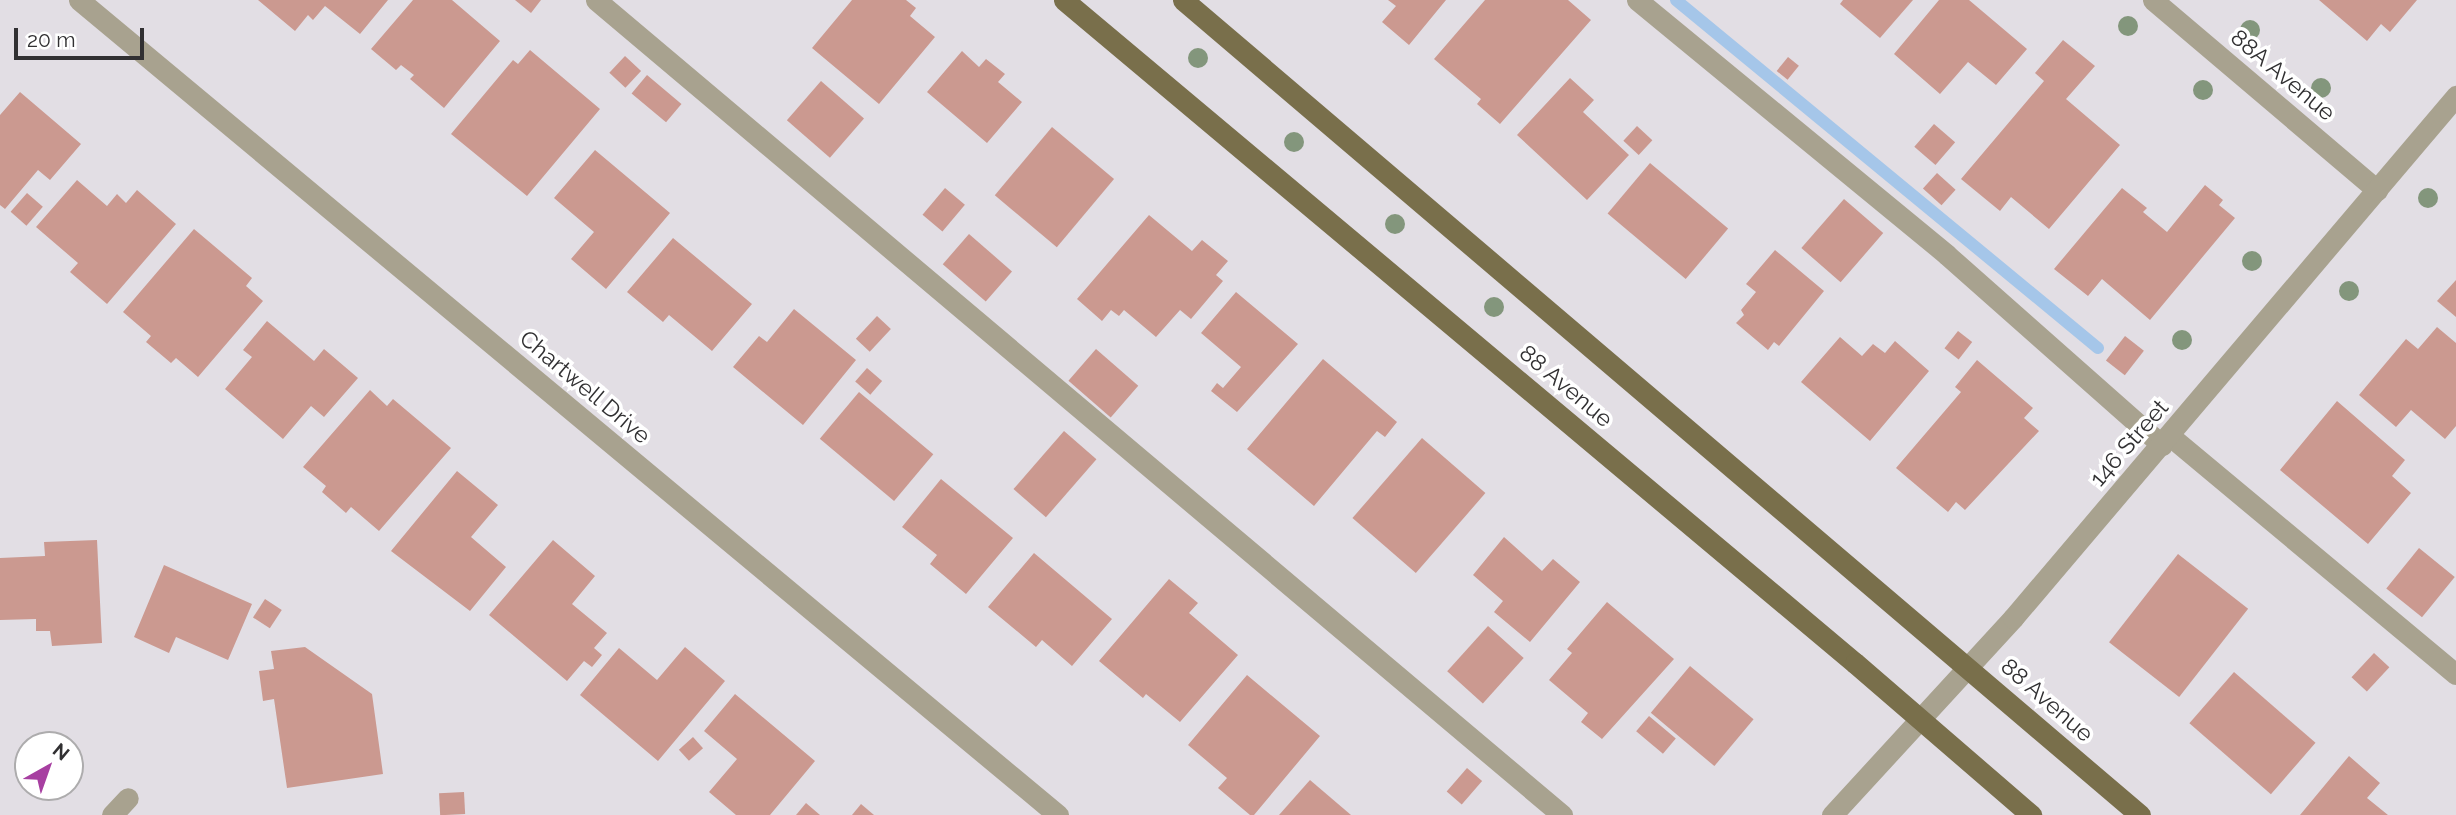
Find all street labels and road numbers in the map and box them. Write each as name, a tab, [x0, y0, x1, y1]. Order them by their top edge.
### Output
street label: 88A Avenue	[2225, 23, 2341, 127]
street label: Chartwell Drive	[514, 324, 656, 450]
street label: 88 Avenue	[1514, 339, 1618, 433]
street label: 146 Street	[2084, 394, 2174, 492]
street label: 88 Avenue	[1995, 652, 2099, 748]

